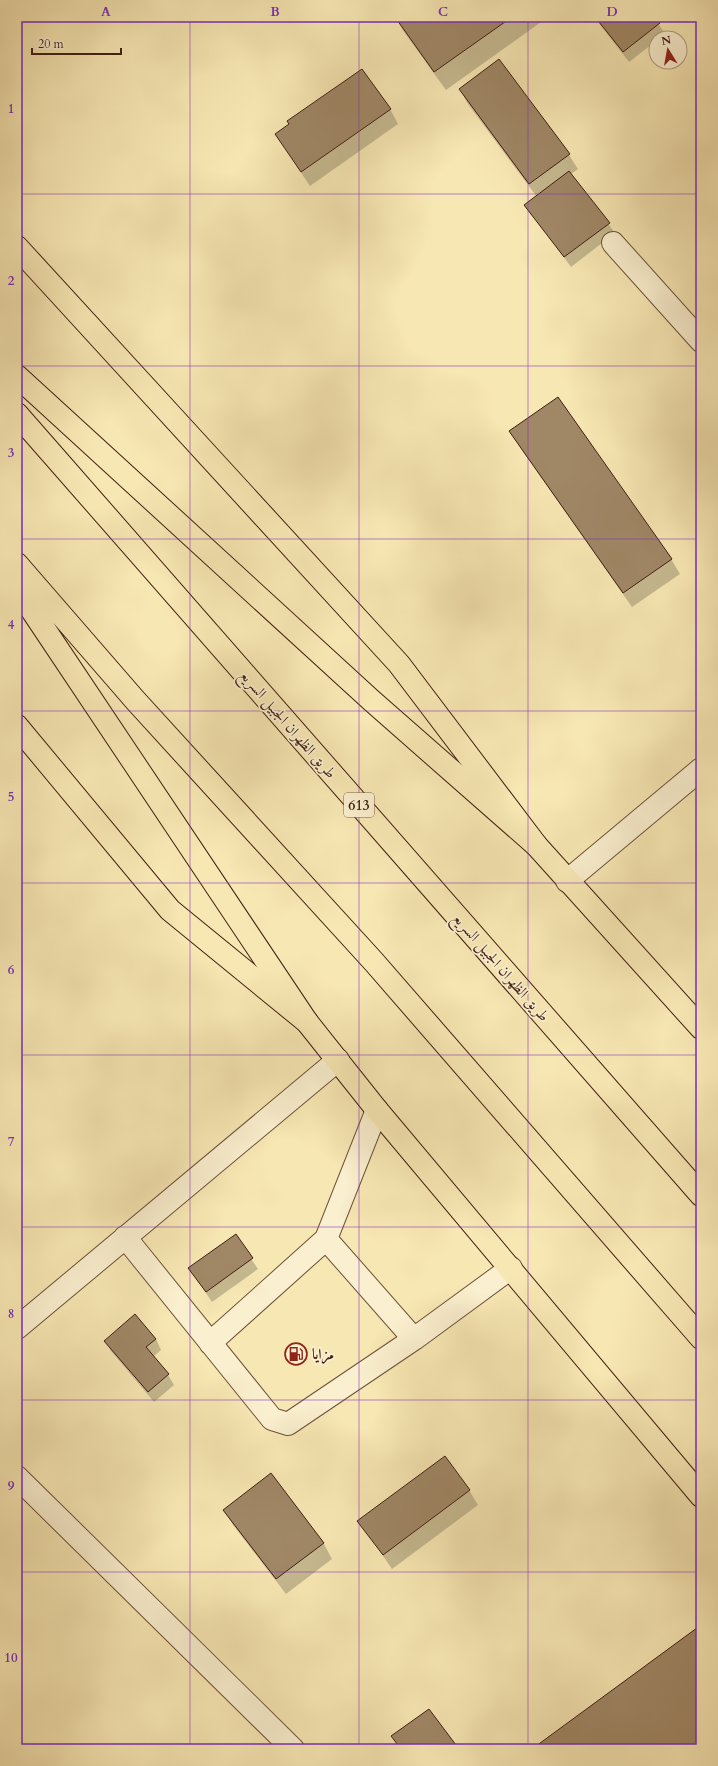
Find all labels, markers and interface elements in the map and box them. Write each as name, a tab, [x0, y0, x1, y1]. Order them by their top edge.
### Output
text: A	[101, 3, 111, 21]
text: B	[270, 3, 280, 21]
text: C	[438, 3, 448, 21]
text: D	[606, 3, 618, 21]
scale bar	[32, 30, 121, 56]
north arrow	[648, 30, 688, 70]
text: N	[660, 32, 673, 49]
text: 20 m	[38, 36, 65, 52]
text: 1	[8, 100, 14, 118]
text: 2	[8, 272, 15, 290]
text: 3	[8, 444, 15, 462]
text: 4	[8, 616, 15, 634]
street label: طريق الظهران الجبيل السريع	[232, 665, 341, 785]
text: 5	[8, 788, 14, 806]
road number: 613	[344, 793, 374, 817]
street label: طريق الظهران الجبيل السريع	[445, 908, 554, 1028]
text: 6	[8, 961, 15, 979]
text: 7	[8, 1133, 15, 1151]
text: 8	[8, 1305, 14, 1323]
fuel station icon: مزايا	[283, 1341, 309, 1367]
place label: مزايا	[312, 1344, 334, 1364]
text: 9	[8, 1477, 15, 1495]
text: 10	[4, 1649, 18, 1667]

